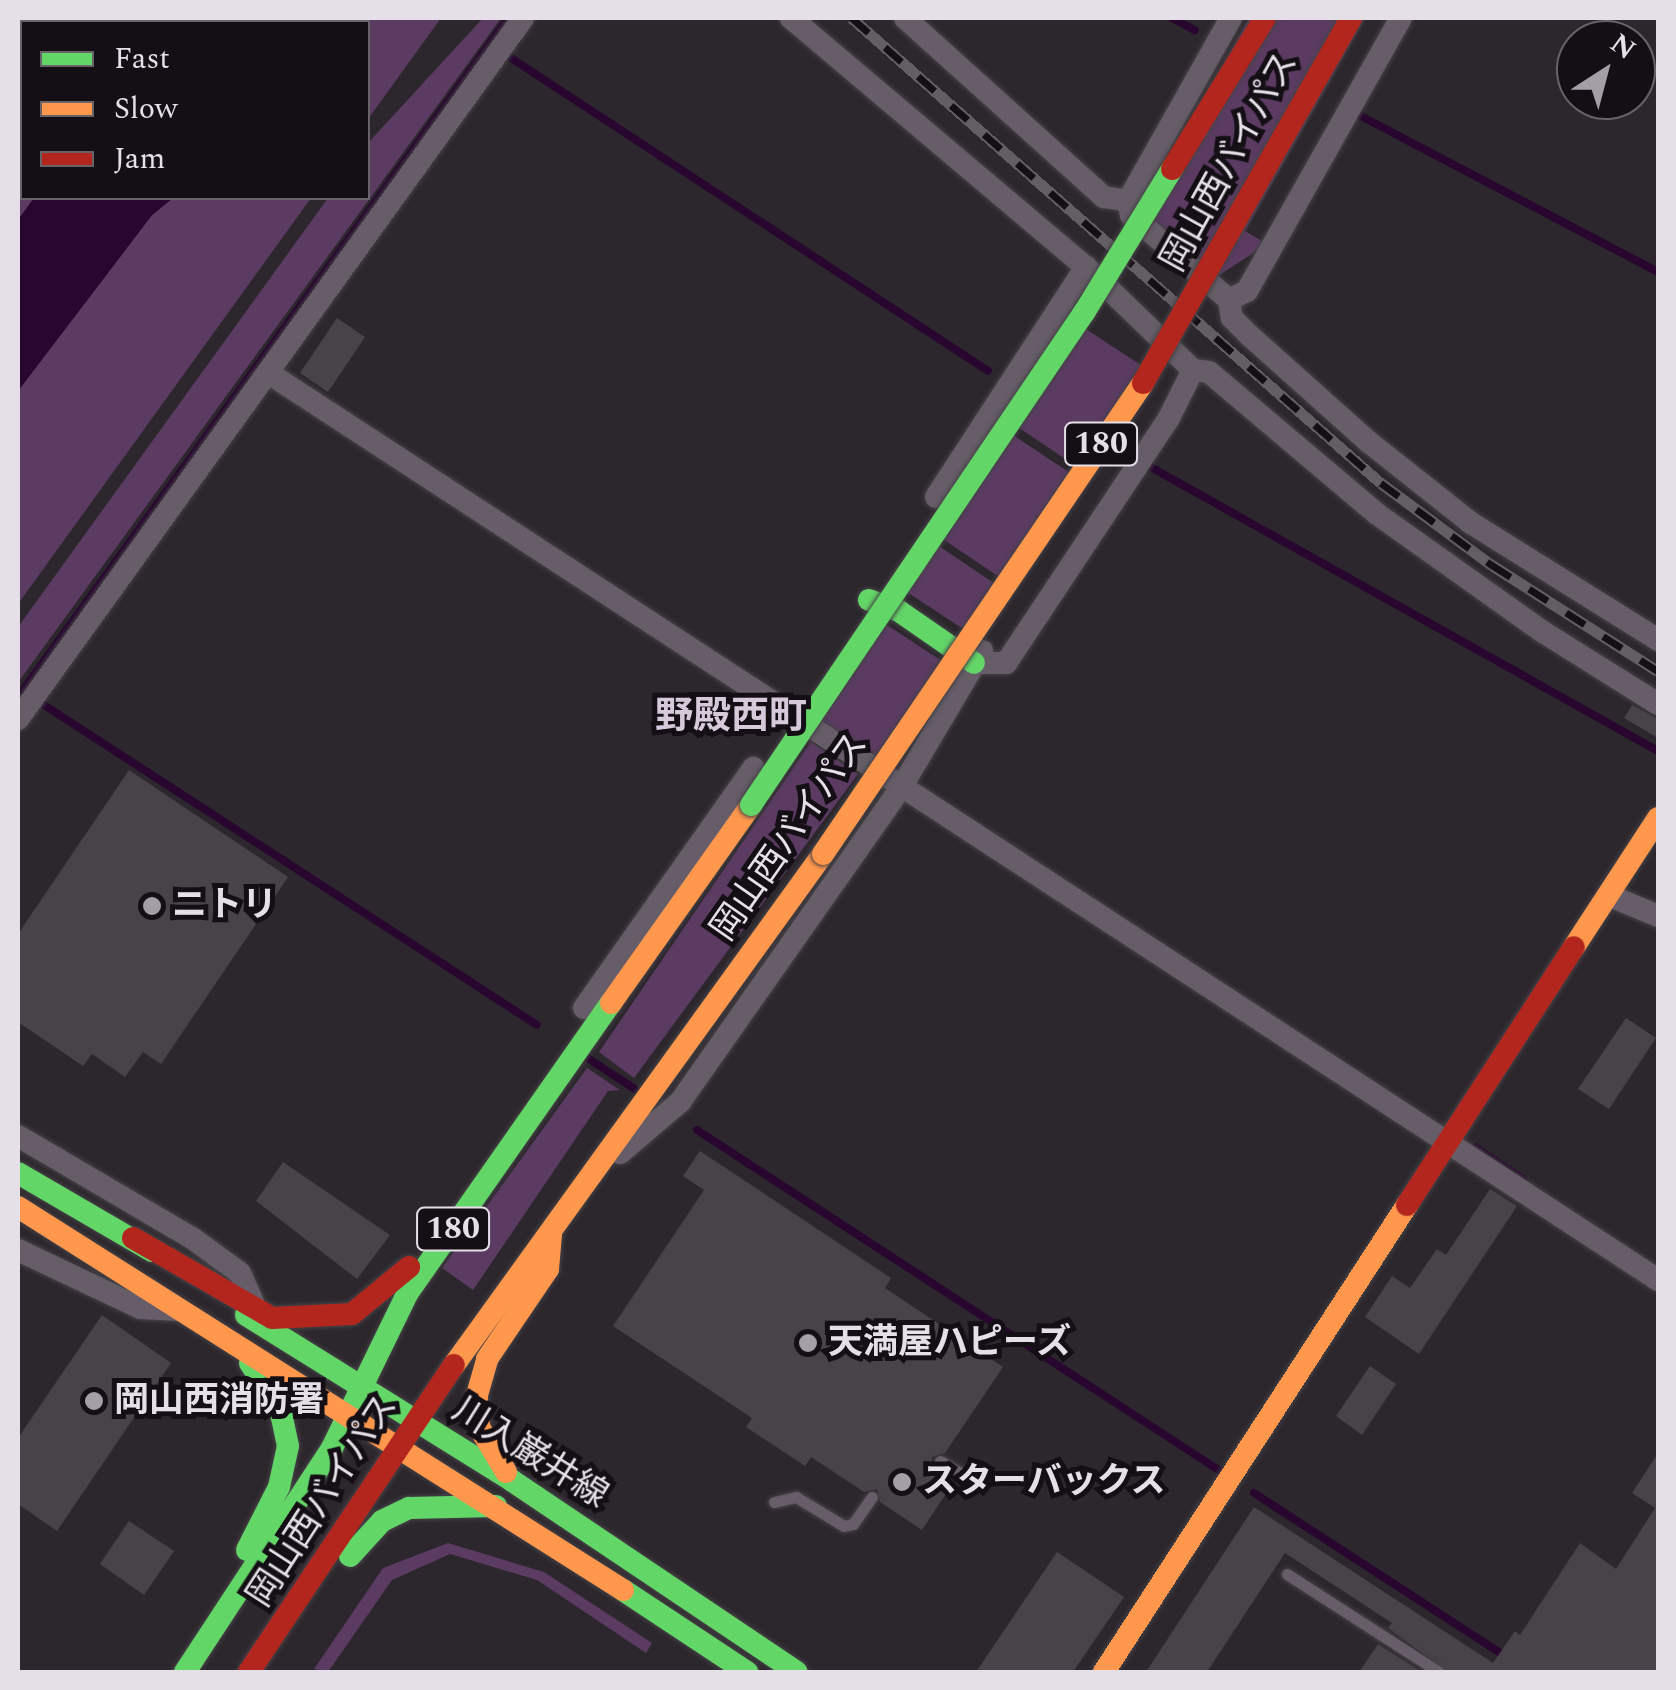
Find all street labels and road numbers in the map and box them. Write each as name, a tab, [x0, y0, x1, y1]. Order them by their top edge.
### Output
street label: 岡山西バイパス	[1152, 45, 1308, 279]
road number: 180	[1064, 417, 1138, 471]
street label: 岡山西バイパス	[703, 725, 877, 949]
road number: 180	[416, 1202, 490, 1256]
street label: 岡山西バイパス	[239, 1387, 407, 1615]
street label: 川入巌井線	[445, 1389, 615, 1517]

